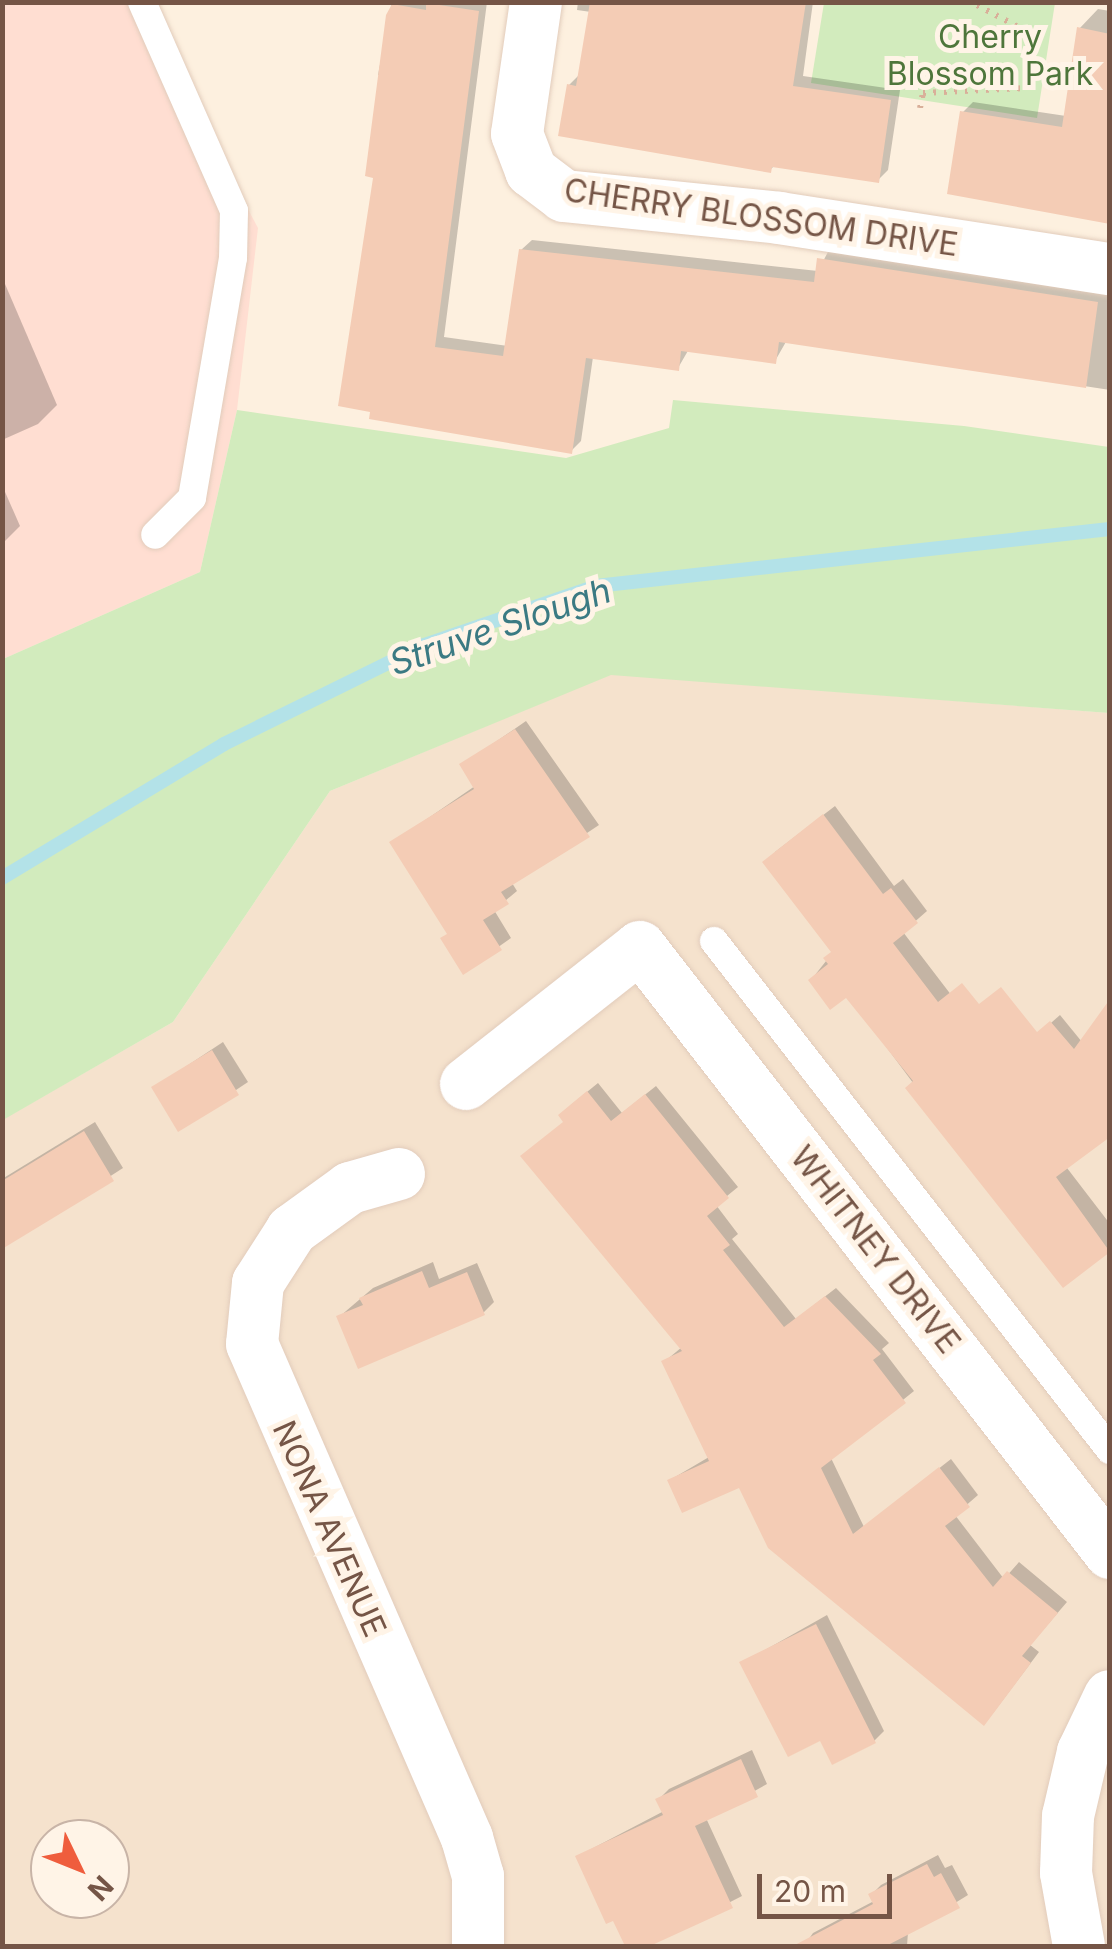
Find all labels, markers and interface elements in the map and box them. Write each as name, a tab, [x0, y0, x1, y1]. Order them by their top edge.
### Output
park label: Cherry Blossom Park	[887, 19, 1093, 94]
street label: CHERRY BLOSSOM DRIVE	[562, 171, 960, 265]
water label: Struve Slough	[384, 568, 616, 684]
street label: WHITNEY DRIVE	[782, 1139, 968, 1361]
street label: NONA AVENUE	[264, 1415, 394, 1643]
north arrow	[30, 1819, 130, 1919]
scale bar	[762, 1854, 897, 1916]
text: N	[81, 1869, 120, 1907]
text: 20 m	[774, 1873, 846, 1909]

